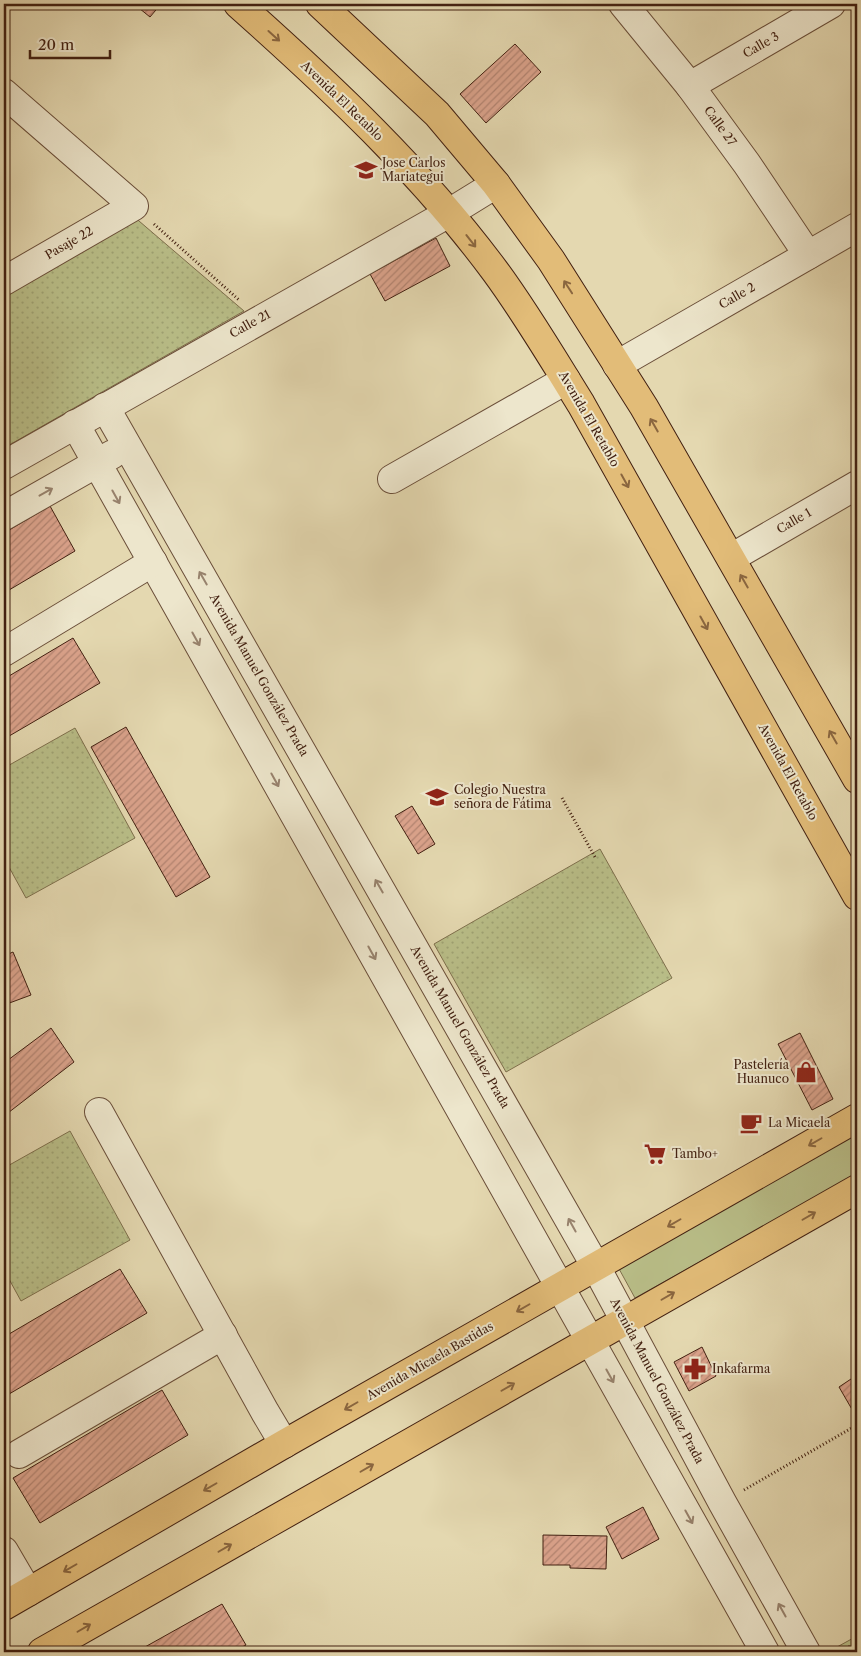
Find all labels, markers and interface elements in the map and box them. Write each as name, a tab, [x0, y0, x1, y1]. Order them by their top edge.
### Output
scale bar	[30, 28, 110, 60]
street label: Calle 3	[740, 28, 781, 61]
one-way arrow	[267, 30, 280, 41]
text: 20 m	[38, 35, 74, 54]
street label: Avenida El Retablo	[298, 57, 386, 144]
street label: Calle 27	[701, 103, 740, 149]
place label: Jose Carlos Mariategui	[380, 155, 445, 184]
school or university icon: Jose Carlos Mariategui	[353, 157, 379, 183]
street label: Pasaje 22	[42, 223, 95, 262]
one-way arrow	[466, 234, 477, 247]
street label: Calle 2	[716, 279, 758, 312]
one-way arrow	[562, 281, 572, 295]
street label: Calle 21	[227, 306, 273, 341]
street label: Avenida El Retablo	[555, 367, 623, 469]
one-way arrow	[649, 417, 659, 432]
one-way arrow	[620, 473, 630, 488]
one-way arrow	[39, 487, 53, 497]
one-way arrow	[112, 489, 121, 504]
street label: Calle 1	[774, 505, 814, 536]
one-way arrow	[198, 571, 208, 585]
one-way arrow	[738, 574, 748, 588]
street label: Avenida Manuel González Prada	[206, 590, 313, 759]
one-way arrow	[699, 615, 709, 630]
one-way arrow	[191, 631, 201, 645]
street label: Avenida El Retablo	[755, 720, 821, 823]
one-way arrow	[828, 730, 838, 745]
one-way arrow	[271, 773, 281, 787]
place label: Colegio Nuestra señora de Fátima	[454, 782, 552, 811]
school or university icon: Colegio Nuestra señora de Fátima	[424, 784, 450, 810]
one-way arrow	[374, 879, 384, 894]
street label: Avenida Manuel González Prada	[407, 942, 514, 1111]
one-way arrow	[367, 945, 377, 960]
place label: Pastelería Huanuco	[733, 1057, 790, 1086]
shop icon: Pastelería Huanuco	[793, 1059, 819, 1085]
cafe icon: La Micaela	[738, 1110, 764, 1136]
place label: La Micaela	[768, 1115, 831, 1130]
one-way arrow	[808, 1138, 823, 1148]
supermarket icon: Tambo+	[642, 1141, 668, 1167]
place label: Tambo+	[672, 1146, 718, 1161]
one-way arrow	[802, 1211, 817, 1221]
one-way arrow	[567, 1218, 577, 1232]
one-way arrow	[666, 1218, 681, 1228]
one-way arrow	[660, 1291, 675, 1301]
street label: Avenida Manuel González Prada	[607, 1295, 708, 1467]
one-way arrow	[517, 1304, 531, 1314]
street label: Avenida Micaela Bastidas	[363, 1318, 496, 1403]
pharmacy icon: Inkafarma	[682, 1356, 708, 1382]
place label: Inkafarma	[712, 1361, 771, 1376]
one-way arrow	[605, 1368, 615, 1383]
one-way arrow	[500, 1382, 515, 1392]
one-way arrow	[345, 1401, 359, 1411]
one-way arrow	[359, 1462, 373, 1472]
one-way arrow	[204, 1482, 218, 1492]
one-way arrow	[685, 1510, 695, 1524]
one-way arrow	[218, 1543, 233, 1553]
one-way arrow	[63, 1563, 77, 1573]
one-way arrow	[777, 1602, 787, 1617]
one-way arrow	[76, 1623, 91, 1632]

